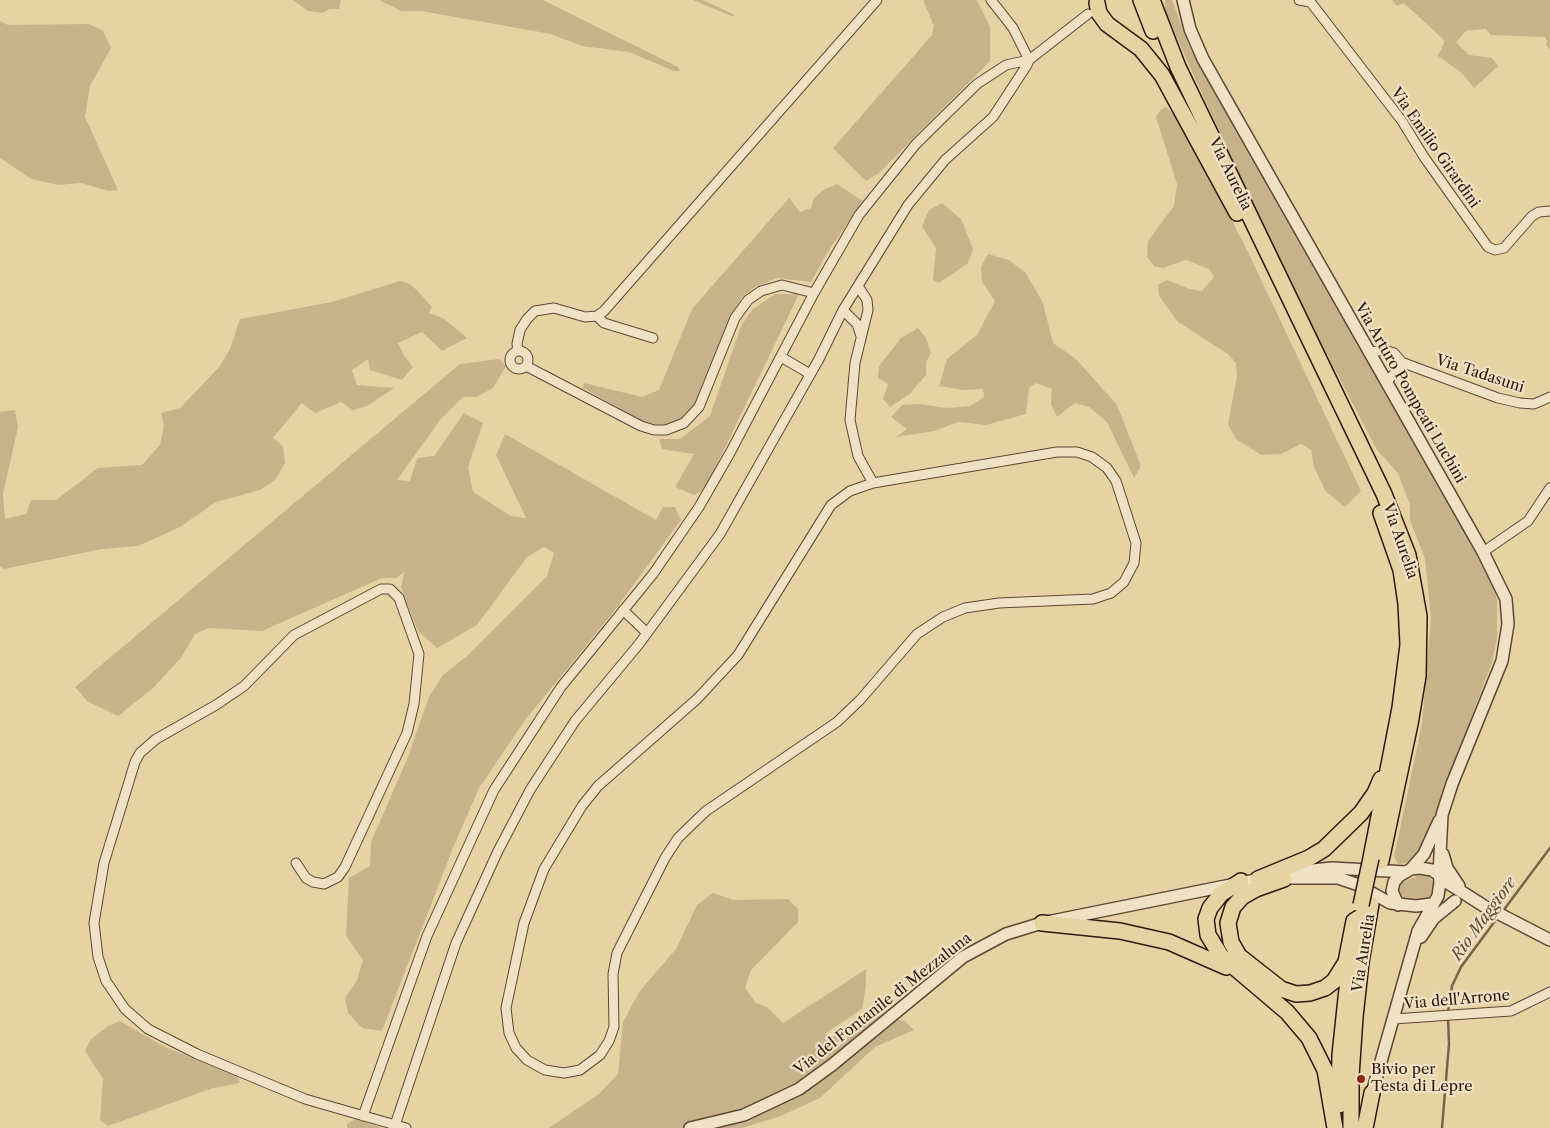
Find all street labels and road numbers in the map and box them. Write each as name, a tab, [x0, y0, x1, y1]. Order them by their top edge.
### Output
street label: Via Emilio Girardini	[1387, 84, 1483, 212]
street label: Via Aurelia	[1205, 135, 1255, 213]
street label: Via Arturo Pompeati Luchini	[1351, 299, 1469, 487]
street label: Via Tadasuni	[1434, 351, 1526, 397]
street label: Via Aurelia	[1379, 501, 1421, 581]
street label: Via Aurelia	[1349, 913, 1379, 993]
street label: Via del Fontanile di Mezzaluna	[791, 929, 975, 1079]
street label: Via dell'Arrone	[1403, 986, 1511, 1014]

